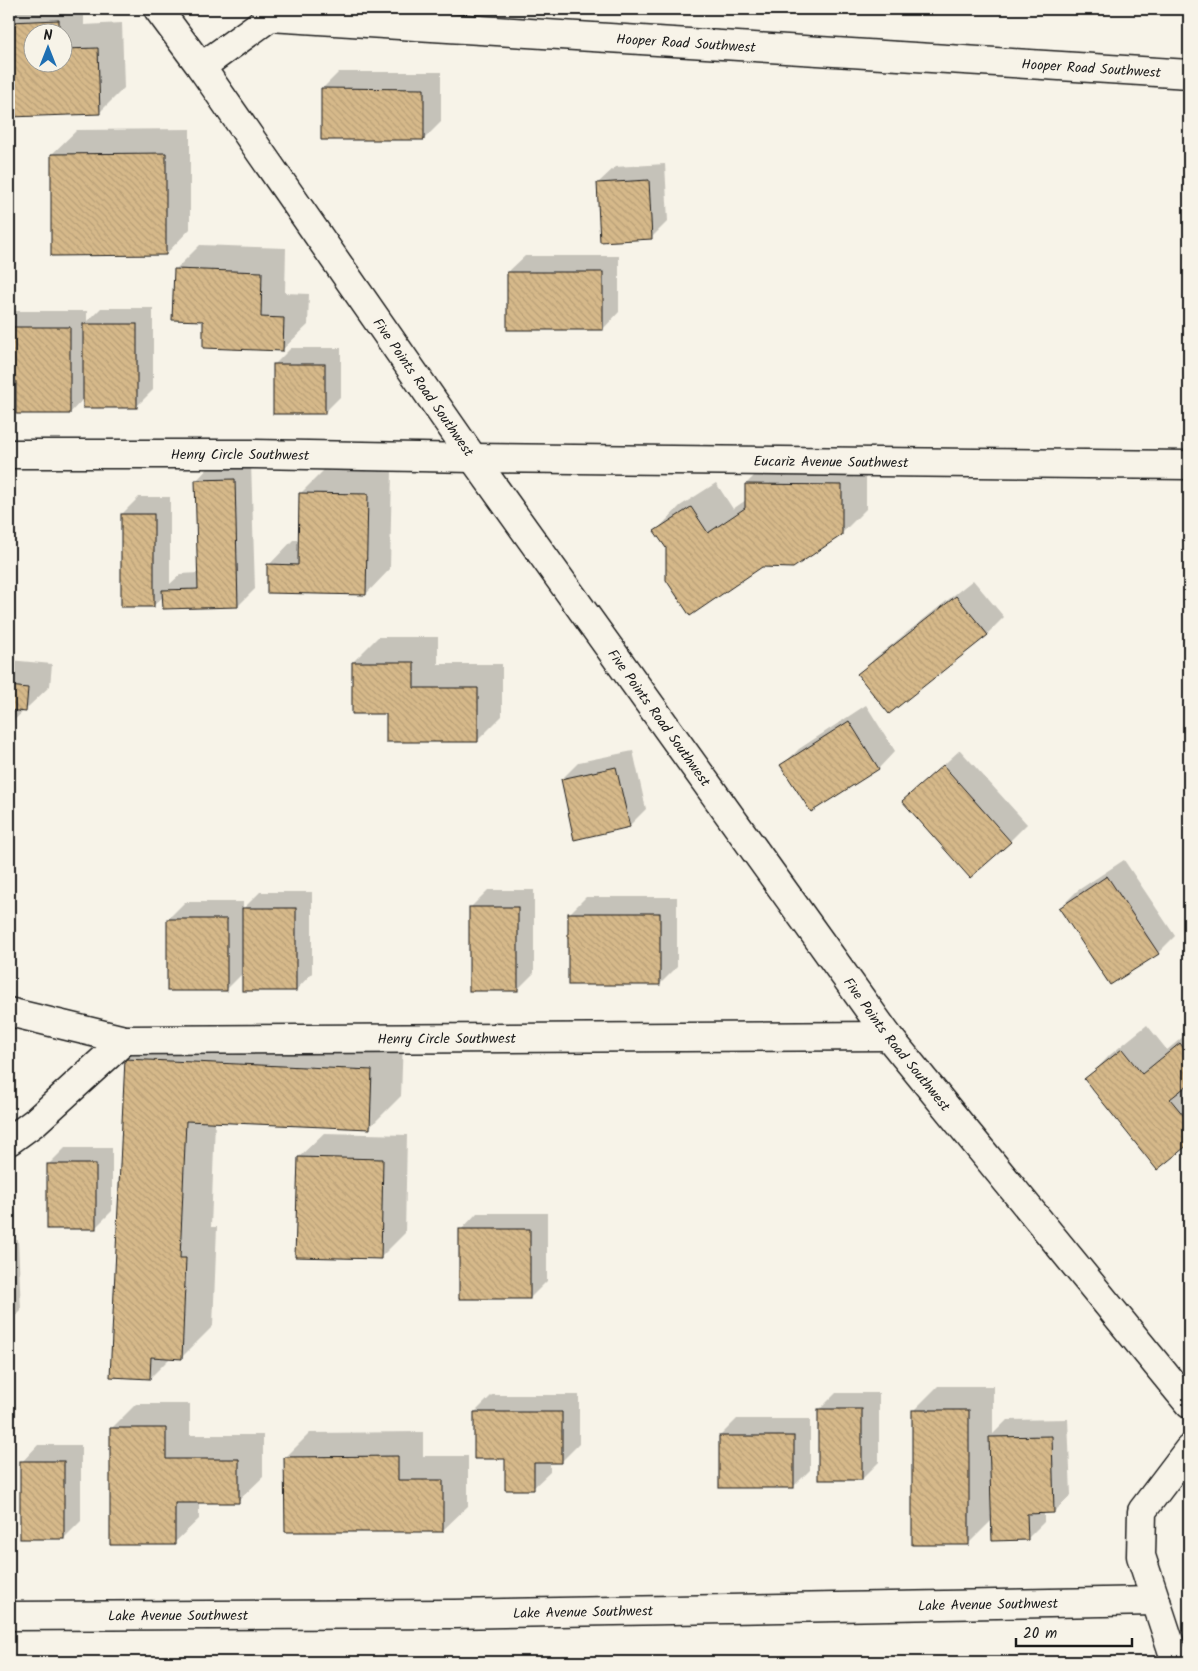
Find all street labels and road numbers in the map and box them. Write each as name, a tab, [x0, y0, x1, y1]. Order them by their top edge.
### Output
street label: Hooper Road Southwest	[616, 28, 757, 59]
street label: Hooper Road Southwest	[1021, 54, 1162, 84]
street label: Five Points Road Southwest	[367, 314, 479, 462]
street label: Henry Circle Southwest	[171, 444, 310, 467]
street label: Eucariz Avenue Southwest	[753, 451, 909, 474]
street label: Five Points Road Southwest	[602, 645, 716, 792]
street label: Five Points Road Southwest	[837, 973, 956, 1117]
street label: Henry Circle Southwest	[377, 1028, 517, 1051]
street label: Lake Avenue Southwest	[918, 1593, 1059, 1617]
street label: Lake Avenue Southwest	[513, 1600, 654, 1625]
street label: Lake Avenue Southwest	[108, 1605, 249, 1628]

